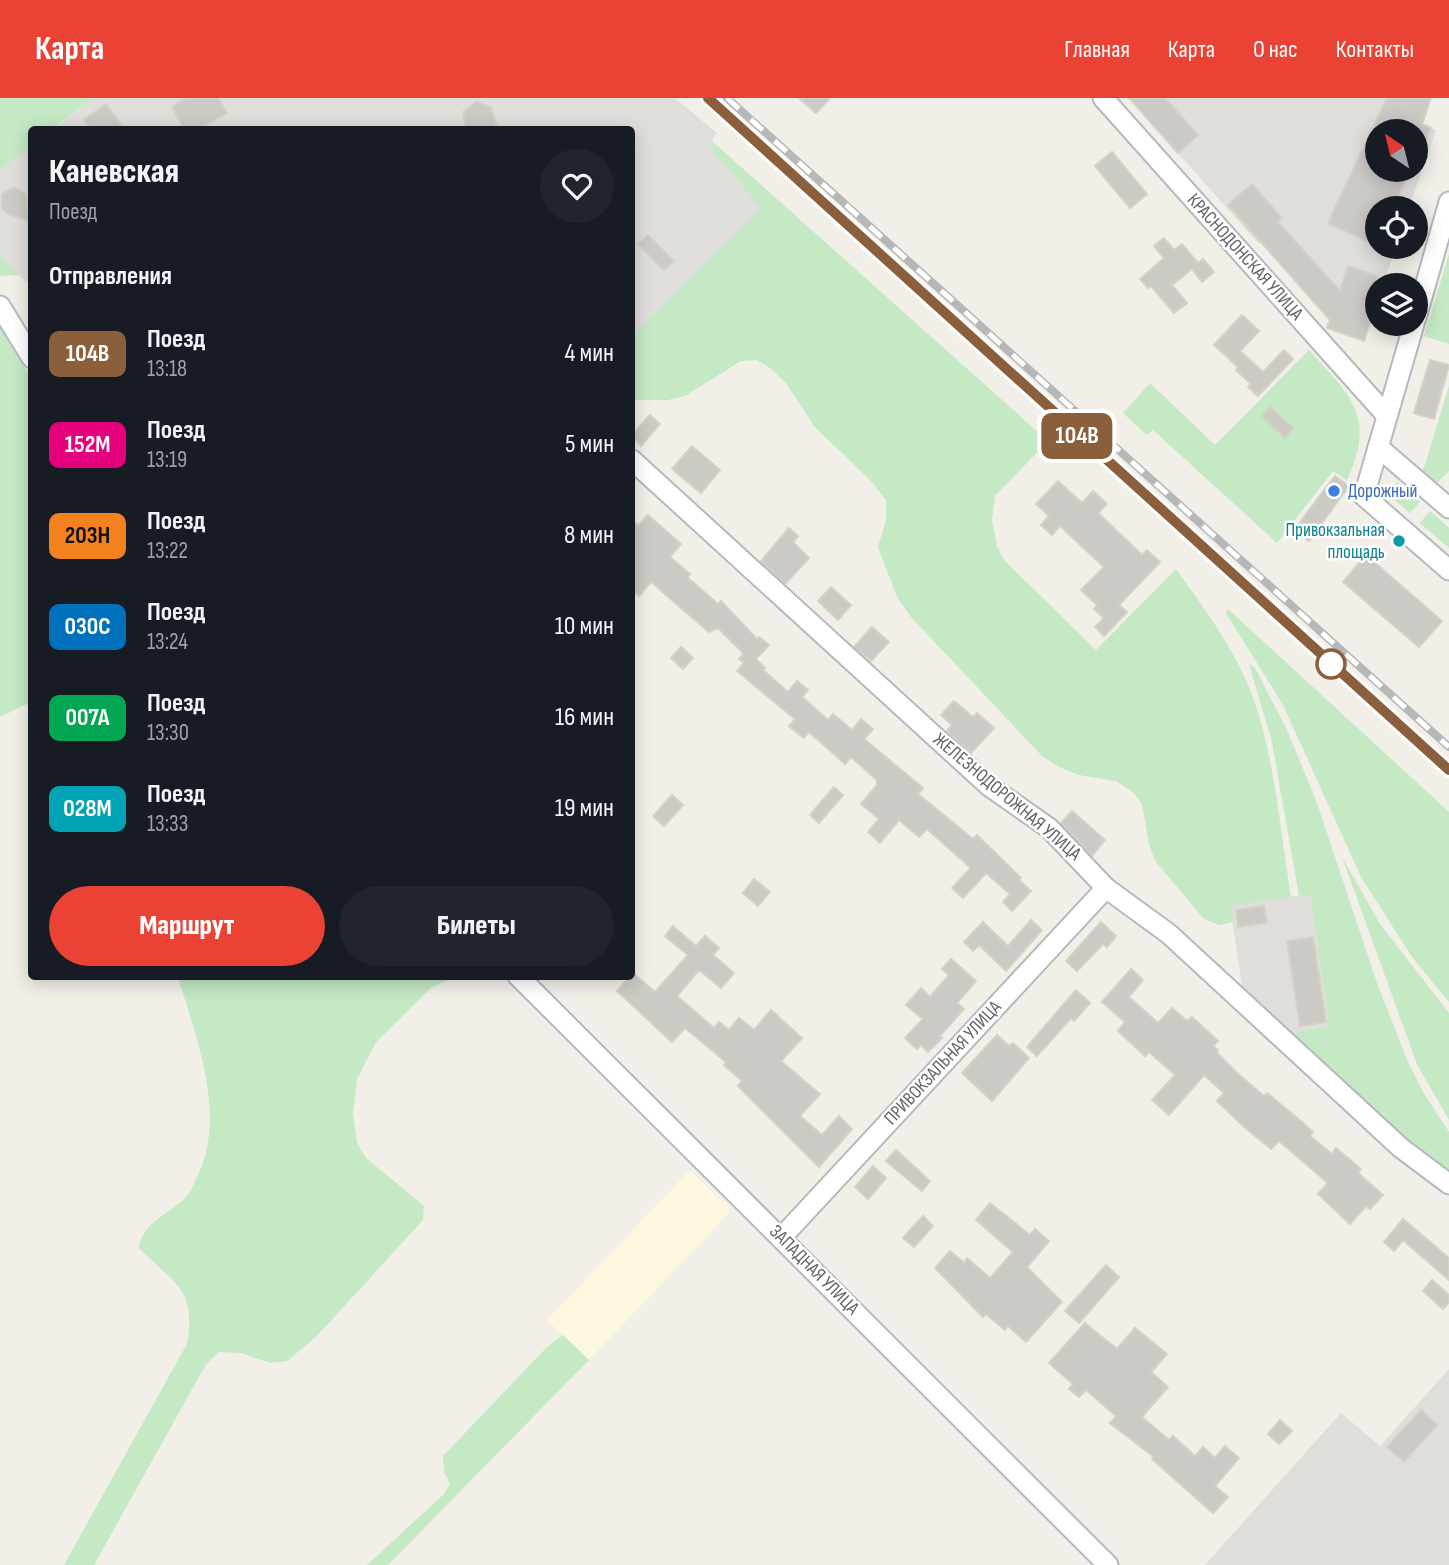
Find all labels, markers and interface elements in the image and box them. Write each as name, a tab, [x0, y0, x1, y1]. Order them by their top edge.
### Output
text: Карта	[35, 29, 104, 69]
text: Главная	[1064, 35, 1130, 64]
text: Карта	[1168, 35, 1215, 64]
text: О нас	[1253, 35, 1298, 64]
text: Контакты	[1336, 35, 1414, 64]
north arrow	[1365, 119, 1428, 182]
map controls	[1365, 119, 1428, 336]
button: heart	[540, 149, 614, 223]
text: Каневская	[49, 152, 179, 192]
street label: КРАСНОДОНСКАЯ УЛИЦА	[1182, 189, 1308, 326]
button: locate	[1365, 196, 1428, 259]
text: Поезд	[49, 198, 97, 226]
text: Отправления	[49, 261, 172, 292]
button: layers	[1365, 273, 1428, 336]
text: Поезд	[147, 324, 205, 355]
text: 4 мин	[565, 338, 614, 369]
text: 104В	[66, 339, 109, 368]
text: 13:18	[147, 355, 187, 383]
line badge: 104В	[1028, 413, 1126, 459]
text: Поезд	[147, 415, 205, 446]
text: 104В	[1055, 421, 1099, 450]
text: 5 мин	[565, 429, 614, 460]
text: 152М	[65, 430, 110, 459]
text: 13:19	[147, 446, 187, 474]
place label: Дорожный	[1348, 480, 1417, 503]
marker: Дорожный	[1326, 483, 1342, 499]
text: Поезд	[147, 506, 205, 537]
place label: Привокзальная площадь	[1285, 519, 1385, 564]
text: 8 мин	[564, 520, 614, 551]
text: 203Н	[65, 521, 110, 550]
marker: Привокзальная площадь	[1391, 533, 1407, 549]
text: 13:22	[147, 537, 188, 565]
text: Поезд	[147, 597, 205, 628]
text: 10 мин	[555, 611, 614, 642]
text: 030C	[65, 612, 110, 641]
text: 13:24	[147, 628, 188, 656]
unlabelled marker	[1316, 649, 1346, 679]
text: Поезд	[147, 688, 205, 719]
text: 16 мин	[555, 702, 614, 733]
text: 007А	[65, 703, 110, 732]
text: 13:30	[147, 719, 189, 747]
street label: ЖЕЛЕЗНОДОРОЖНАЯ УЛИЦА	[928, 728, 1086, 866]
text: Поезд	[147, 779, 205, 810]
text: 19 мин	[555, 793, 614, 824]
text: 028М	[63, 794, 112, 823]
text: 13:33	[147, 810, 188, 838]
button: Маршрут	[49, 886, 325, 966]
button: Билеты	[339, 886, 614, 966]
street label: ПРИВОКЗАЛЬНАЯ УЛИЦА	[880, 996, 1007, 1130]
street label: ЗАПАДНАЯ УЛИЦА	[764, 1220, 864, 1320]

